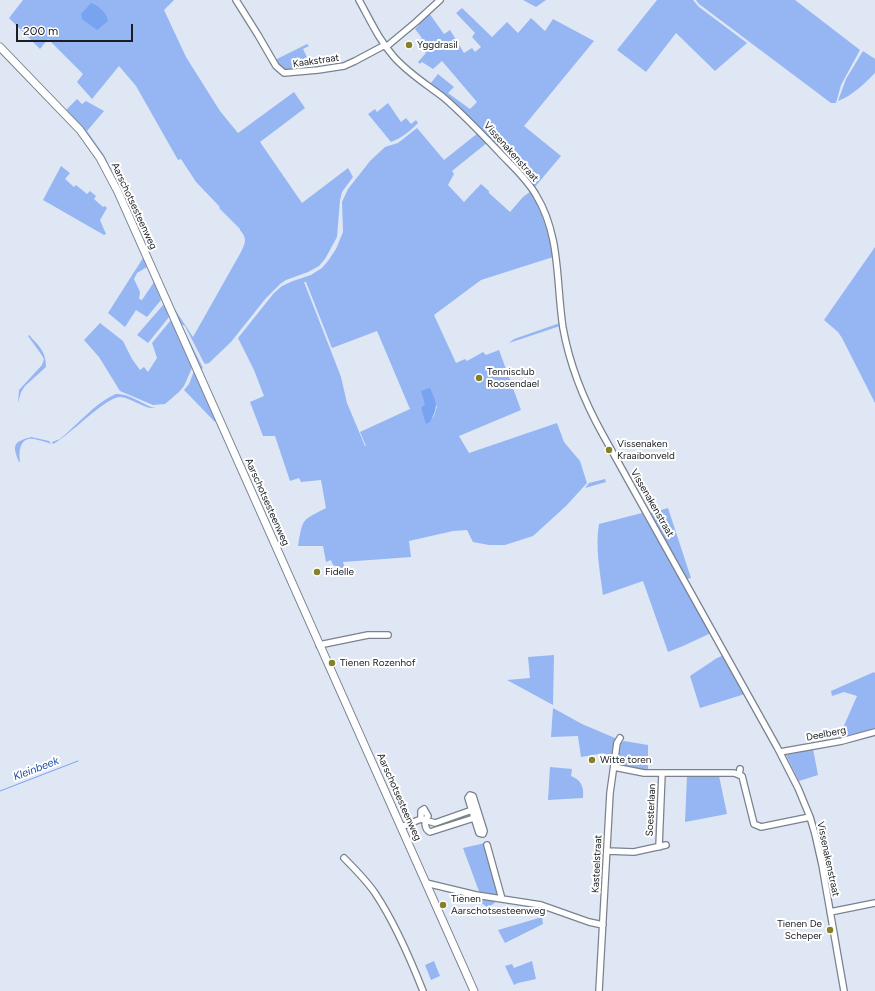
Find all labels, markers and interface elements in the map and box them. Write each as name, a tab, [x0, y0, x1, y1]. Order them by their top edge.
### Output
scale bar	[18, 16, 135, 42]
text: 200 m	[23, 24, 58, 38]
place label: Yggdrasil	[417, 39, 458, 51]
marker: Yggdrasil	[404, 40, 414, 50]
street label: Kaakstraat	[292, 52, 340, 70]
street label: Vissenakenstraat	[481, 120, 541, 184]
street label: Aarschotsesteenweg	[109, 161, 159, 251]
place label: Tennisclub Roosendael	[487, 366, 539, 390]
marker: Tennisclub Roosendael	[474, 373, 484, 383]
place label: Vissenaken Kraaibonveld	[617, 438, 675, 462]
marker: Vissenaken Kraaibonveld	[604, 445, 614, 455]
street label: Aarschotsesteenweg	[242, 456, 292, 548]
street label: Vissenakenstraat	[628, 467, 676, 539]
place label: Fidelle	[325, 566, 354, 578]
marker: Fidelle	[312, 567, 322, 577]
place label: Tienen Rozenhof	[340, 657, 415, 669]
marker: Tienen Rozenhof	[327, 658, 337, 668]
street label: Deelberg	[805, 724, 847, 744]
street label: Aarschotsesteenweg	[374, 751, 424, 843]
water label: Kleinbeek	[11, 754, 61, 784]
place label: Witte toren	[600, 754, 651, 766]
marker: Witte toren	[587, 755, 597, 765]
street label: Soesterlaan	[644, 783, 658, 837]
street label: Vissenakenstraat	[814, 820, 842, 898]
street label: Kasteelstraat	[589, 835, 605, 893]
place label: Tienen Aarschotsesteenweg	[451, 893, 545, 916]
marker: Tienen Aarschotsesteenweg	[438, 900, 448, 910]
place label: Tienen De Scheper	[777, 918, 822, 942]
marker: Tienen De Scheper	[825, 925, 835, 935]

